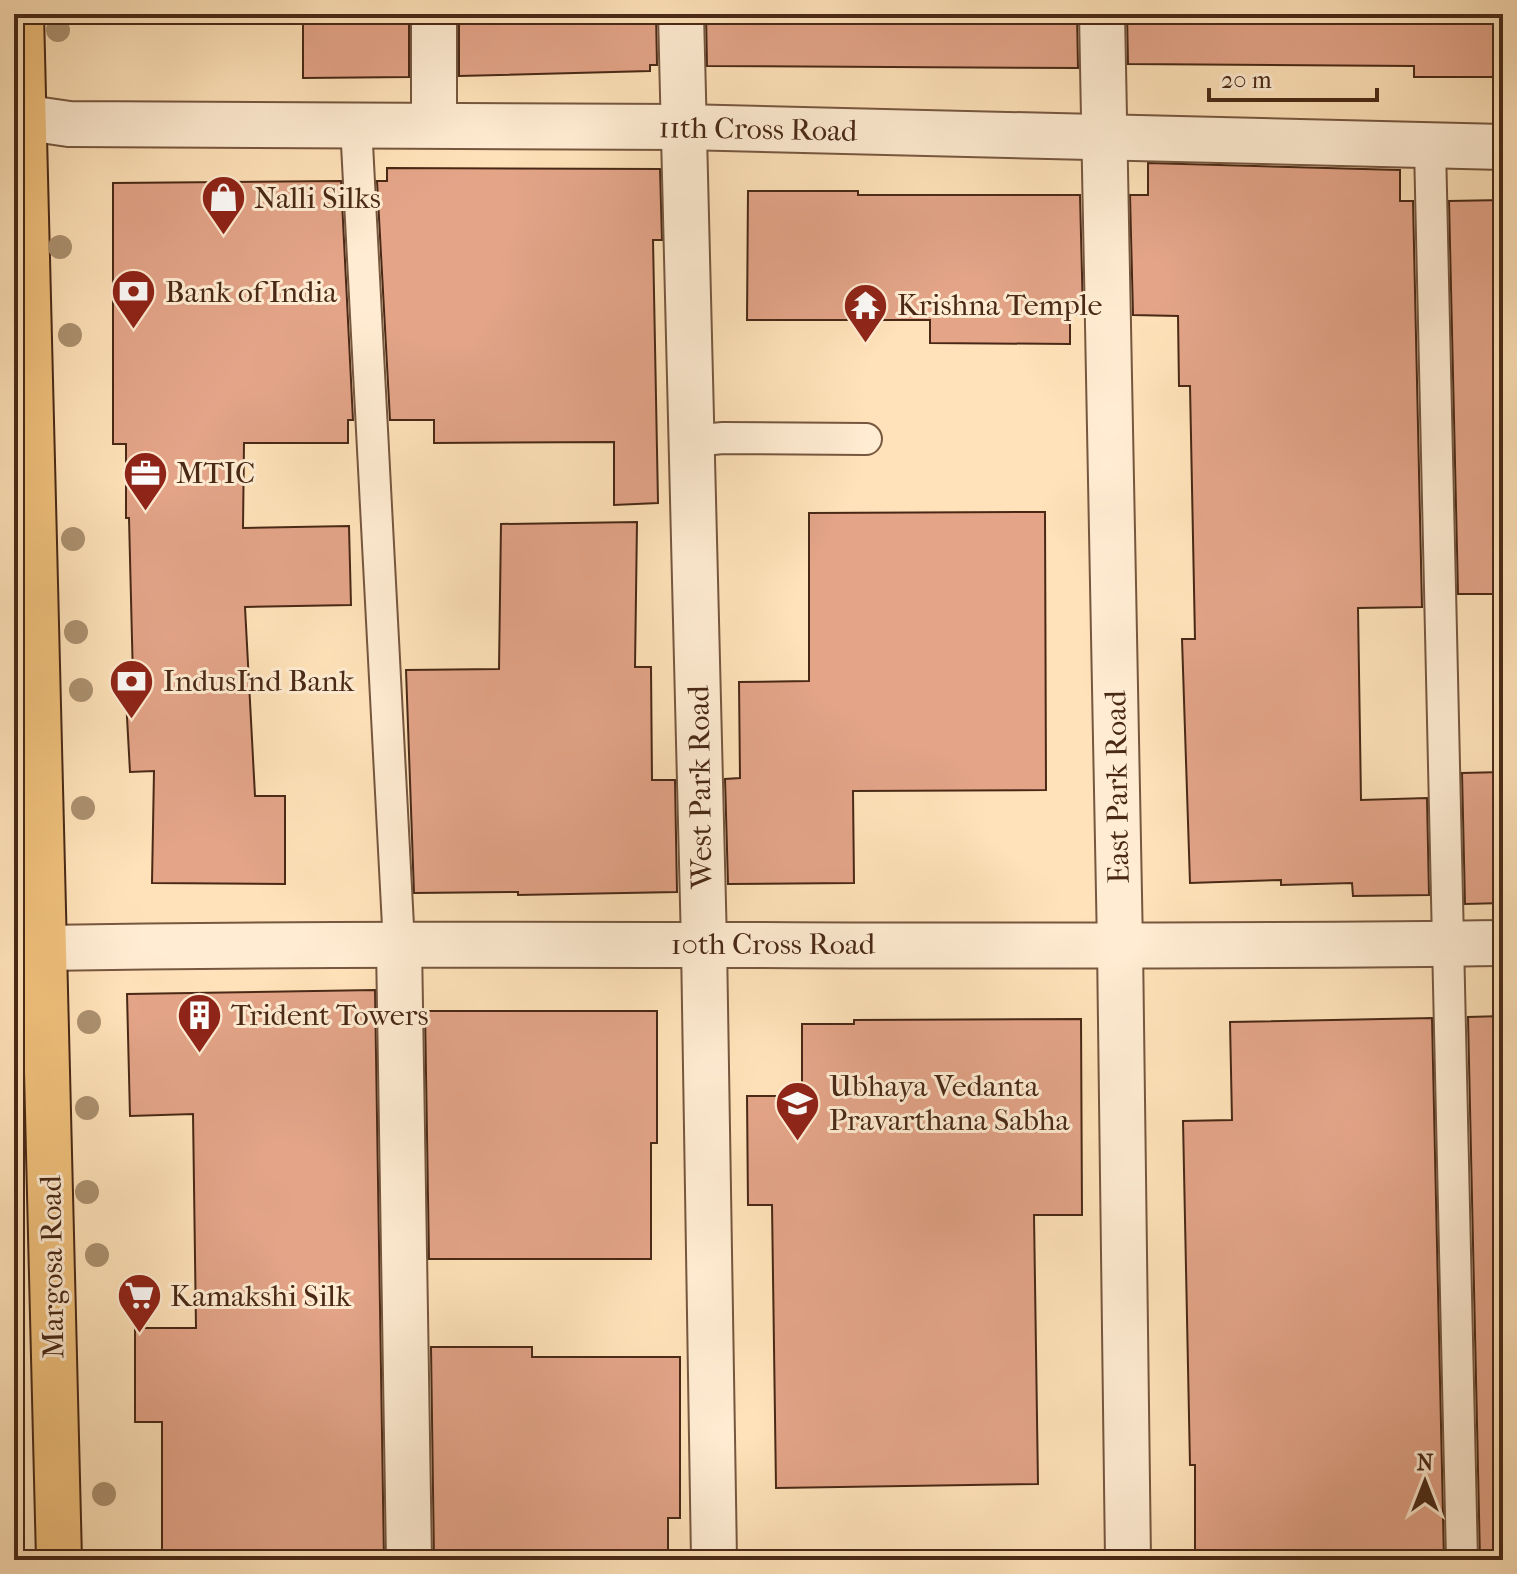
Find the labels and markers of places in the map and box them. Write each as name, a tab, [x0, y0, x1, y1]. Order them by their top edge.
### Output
shop icon: Nalli Silks	[199, 174, 247, 237]
place label: Nalli Silks	[254, 181, 381, 216]
bank icon: Bank of India	[110, 268, 158, 331]
place label: Bank of India	[165, 275, 338, 310]
temple icon: Krishna Temple	[842, 281, 890, 344]
place label: Krishna Temple	[897, 288, 1103, 323]
office icon: MTIC	[121, 449, 169, 512]
place label: MTIC	[176, 456, 255, 491]
bank icon: IndusInd Bank	[108, 657, 156, 720]
place label: IndusInd Bank	[163, 664, 355, 699]
building icon: Trident Towers	[176, 991, 224, 1054]
place label: Trident Towers	[231, 998, 429, 1033]
place label: Ubhaya Vedanta Pravarthana Sabha	[829, 1069, 1071, 1138]
school or university icon: Ubhaya Vedanta Pravarthana Sabha	[774, 1079, 822, 1142]
supermarket icon: Kamakshi Silk	[115, 1272, 163, 1335]
place label: Kamakshi Silk	[170, 1279, 352, 1314]

